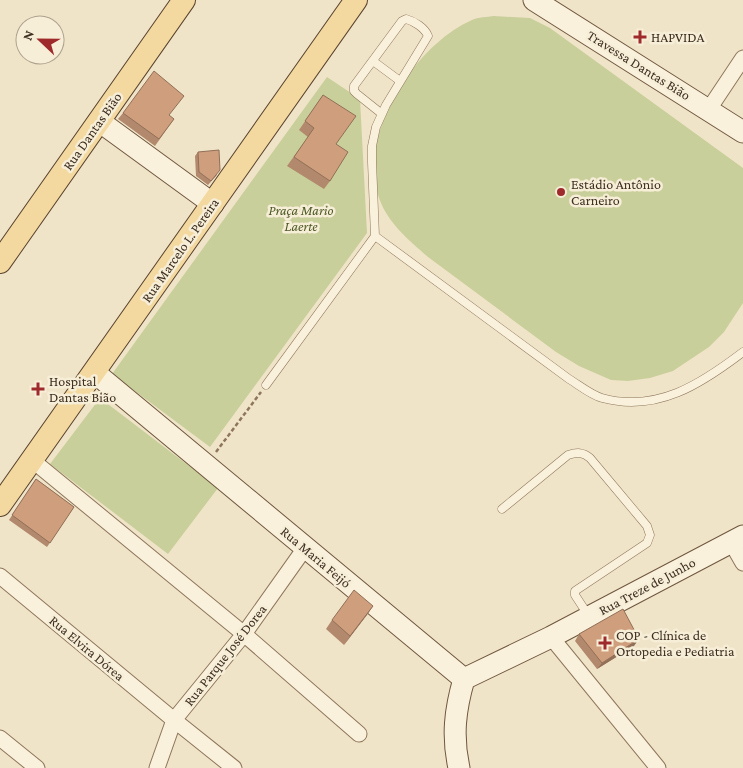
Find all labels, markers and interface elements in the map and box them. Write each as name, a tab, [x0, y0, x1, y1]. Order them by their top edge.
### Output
north arrow	[15, 15, 65, 65]
text: N	[19, 27, 37, 43]
street label: Travessa Dantas Bião	[584, 27, 694, 103]
place label: HAPVIDA	[651, 29, 705, 45]
marker: HAPVIDA	[633, 30, 647, 44]
street label: Rua Dantas Bião	[59, 89, 125, 173]
place label: Estádio Antônio Carneiro	[571, 176, 661, 208]
marker: Estádio Antônio Carneiro	[555, 186, 567, 198]
street label: Rua Marcelo L. Pereira	[138, 194, 222, 305]
park label: Praça Mario Laerte	[268, 202, 334, 234]
place label: Hospital Dantas Bião	[49, 373, 116, 405]
marker: Hospital Dantas Bião	[31, 382, 45, 396]
street label: Rua Maria Feijó	[277, 523, 354, 592]
street label: Rua Treze de Junho	[596, 554, 698, 618]
street label: Rua Parque José Dorea	[180, 601, 270, 709]
street label: Rua Elvira Dórea	[46, 612, 128, 684]
place label: COP - Clínica de Ortopedia e Pediatria	[616, 627, 735, 659]
marker: COP - Clínica de Ortopedia e Pediatria	[598, 636, 612, 650]

